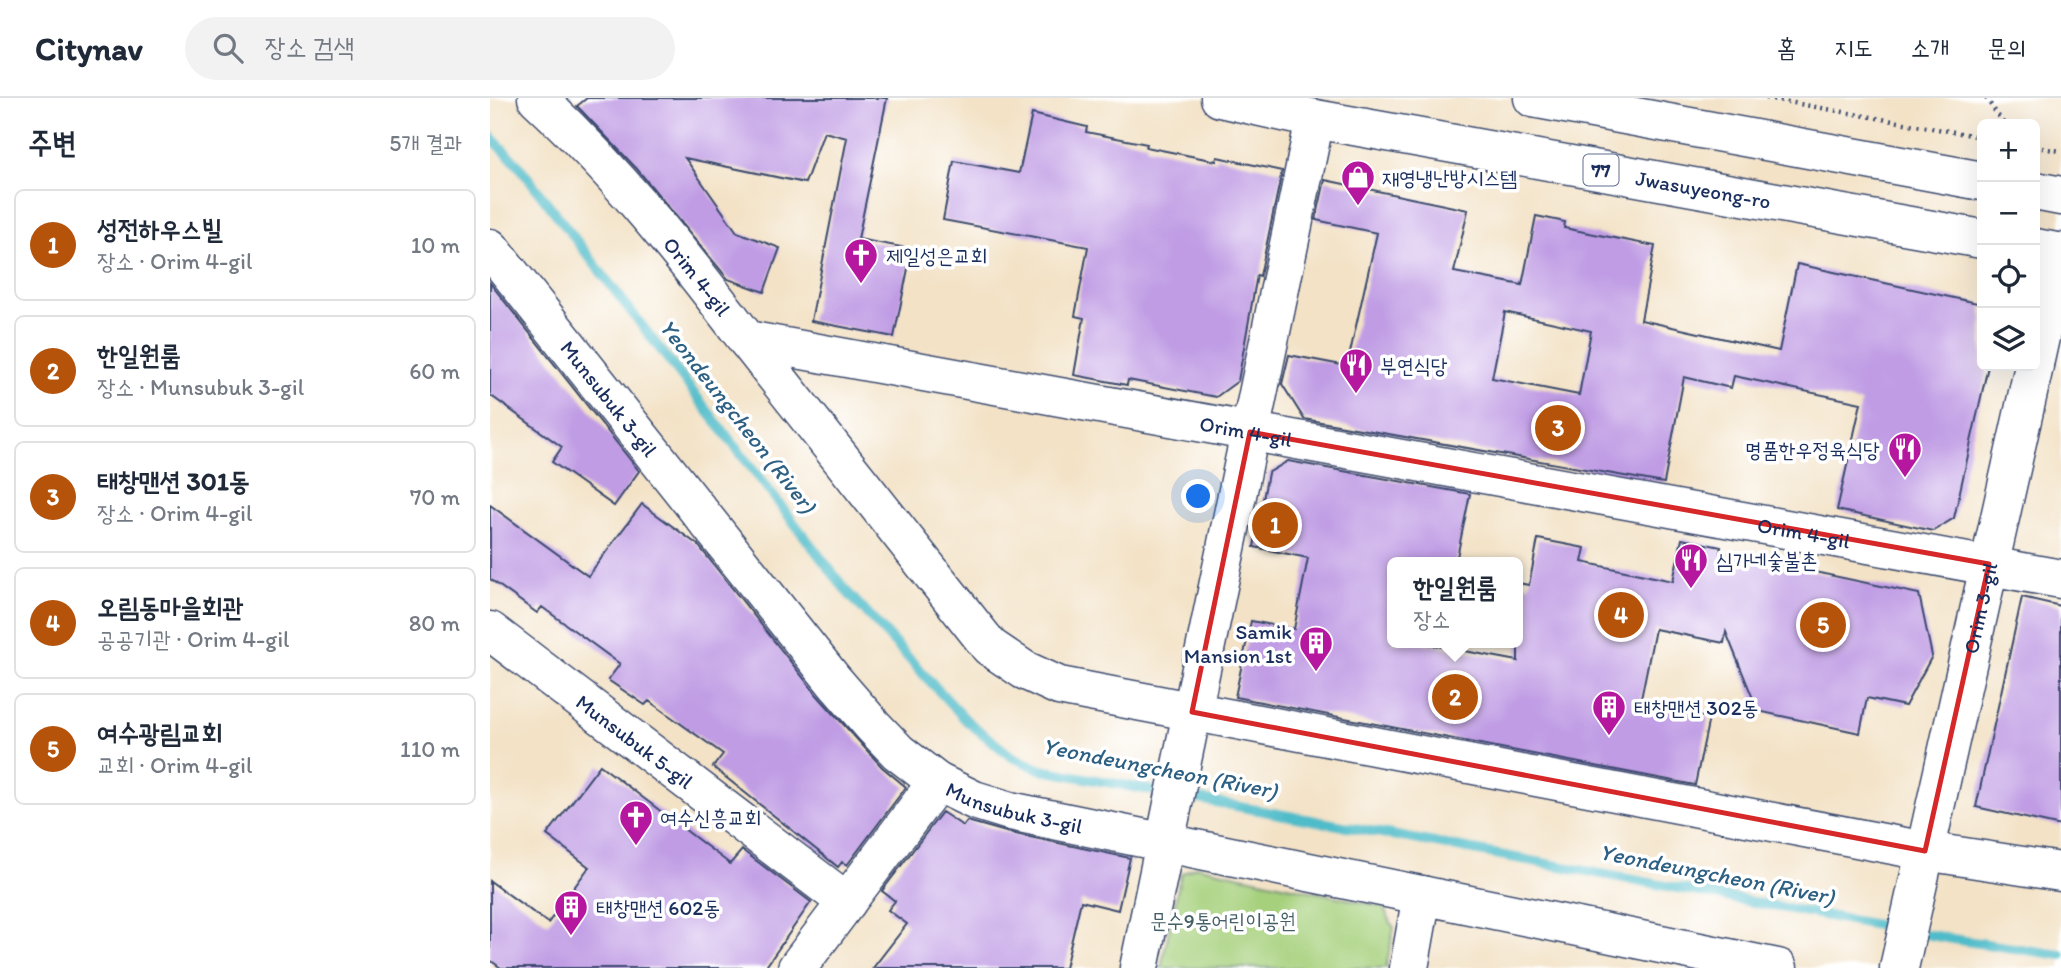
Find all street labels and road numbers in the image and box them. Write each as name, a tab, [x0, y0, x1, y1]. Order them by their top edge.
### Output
road number: 77	[1584, 155, 1618, 186]
street label: Jwasuyeong-ro	[1634, 164, 1773, 213]
street label: Orim 4-gil	[659, 231, 736, 321]
street label: Munsubuk 3-gil	[556, 335, 663, 461]
street label: Orim 4-gil	[1198, 410, 1294, 451]
street label: Orim 4-gil	[1755, 512, 1852, 553]
street label: Orim 3-gil	[1957, 560, 2002, 656]
street label: Munsubuk 5-gil	[571, 689, 699, 794]
street label: Munsubuk 3-gil	[942, 776, 1085, 838]

